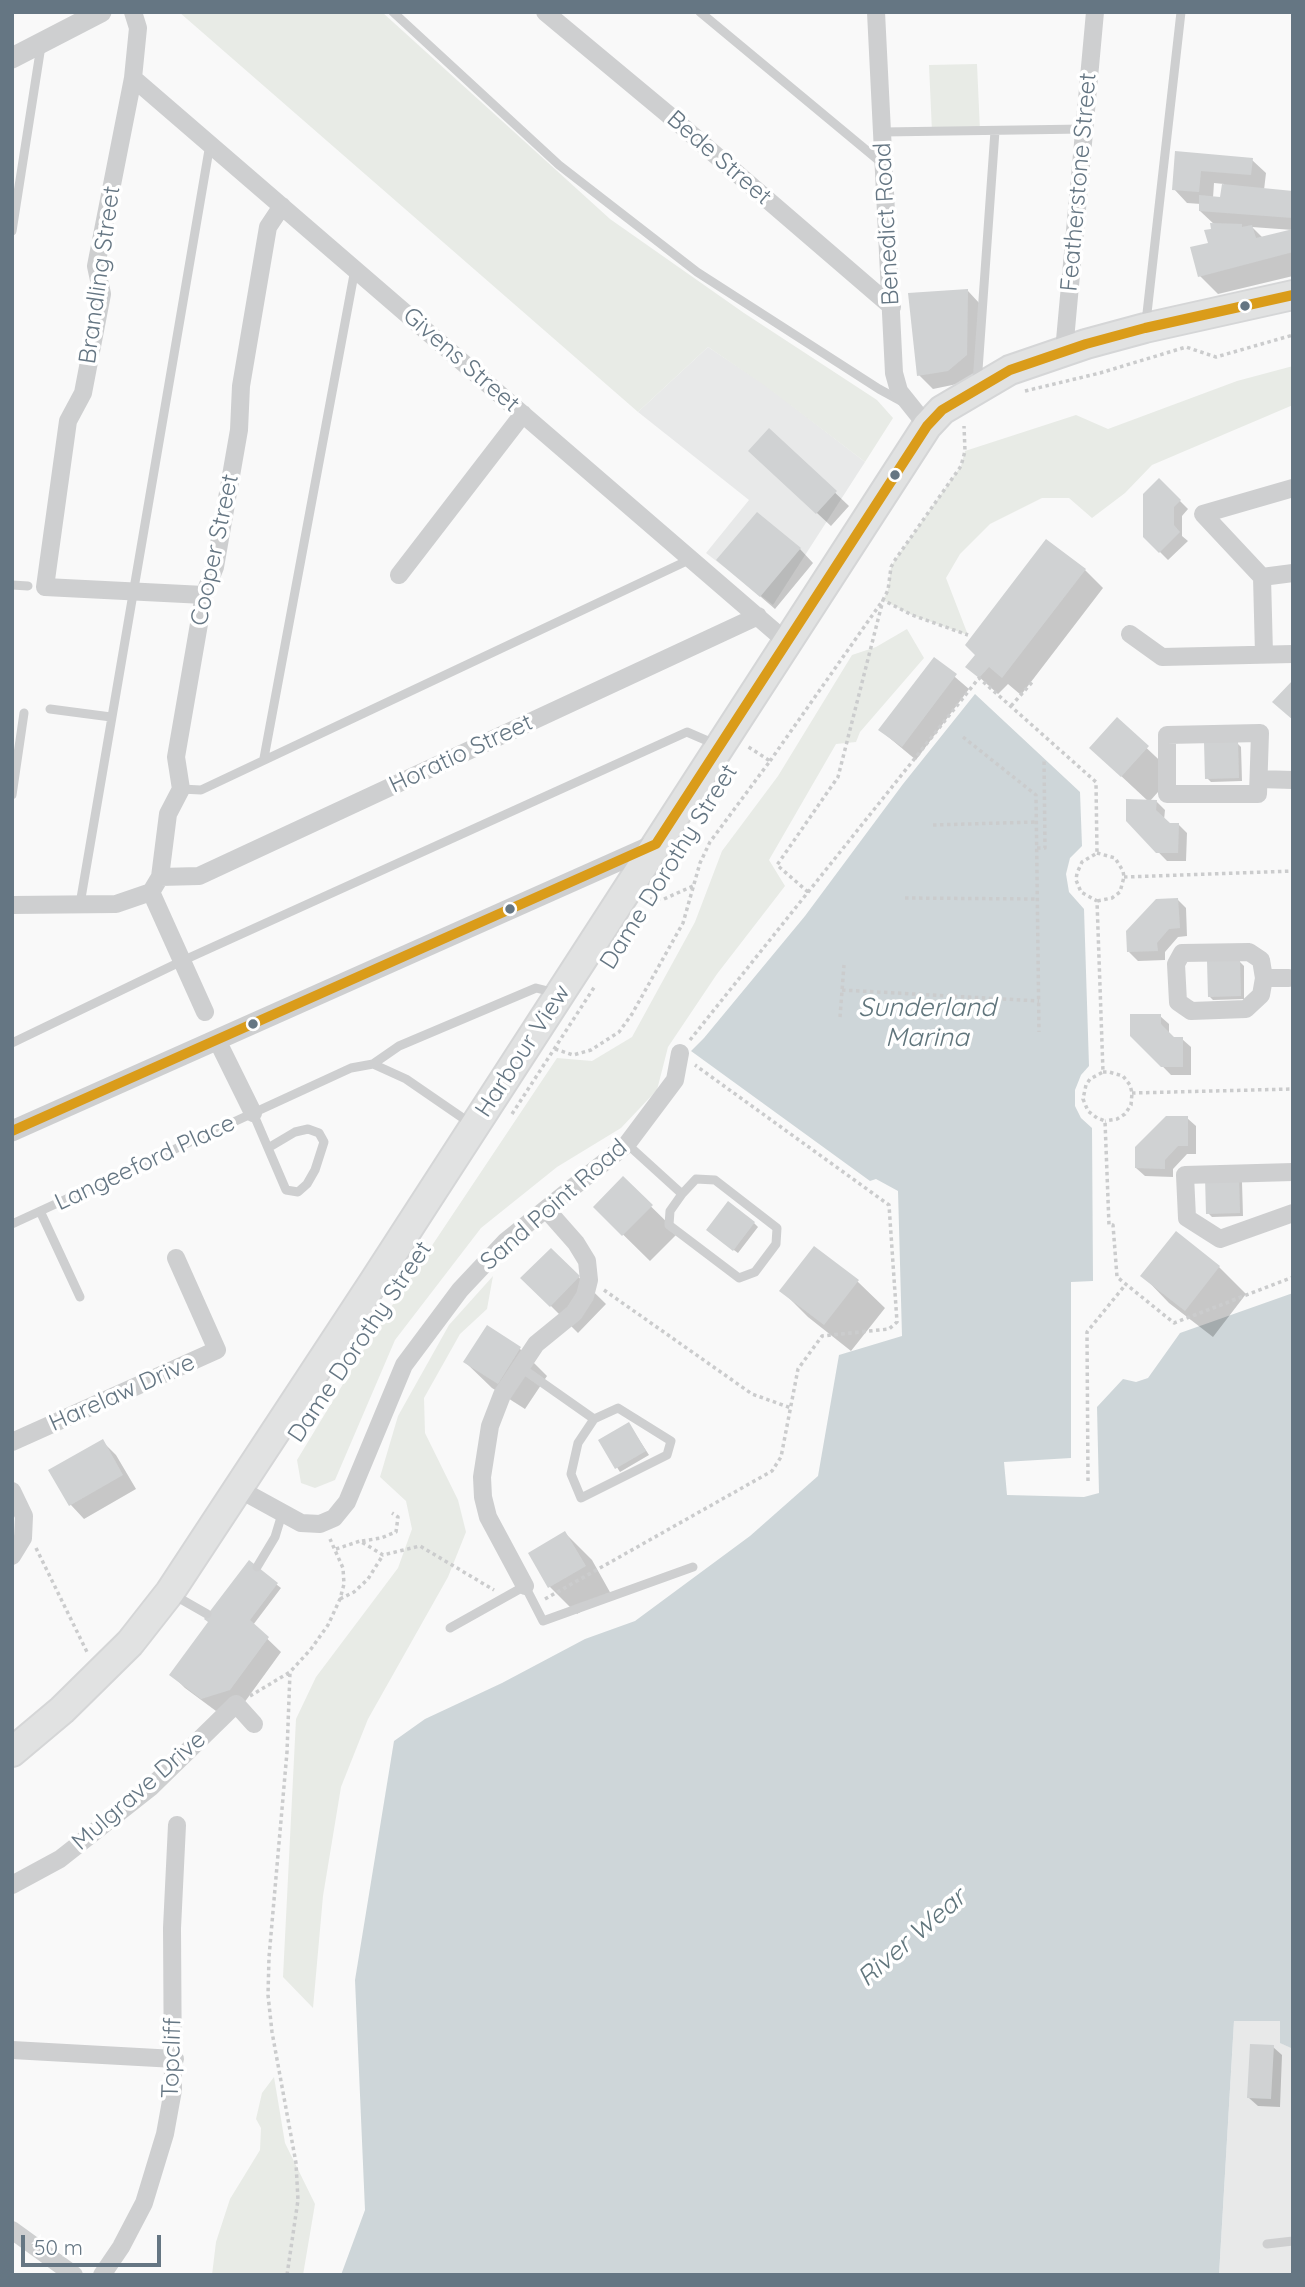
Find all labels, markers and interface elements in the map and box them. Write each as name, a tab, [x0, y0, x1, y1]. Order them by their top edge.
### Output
street label: Featherstone Street	[1055, 71, 1103, 293]
street label: Bede Street	[661, 105, 777, 211]
street label: Benedict Road	[868, 142, 906, 306]
street label: Brandling Street	[73, 184, 127, 366]
unlabelled marker	[1238, 299, 1252, 313]
street label: Givens Street	[397, 301, 525, 419]
unlabelled marker	[888, 468, 902, 482]
street label: Cooper Street	[185, 472, 245, 628]
street label: Horatio Street	[385, 708, 537, 800]
street label: Dame Dorothy Street	[594, 759, 744, 975]
unlabelled marker	[503, 902, 517, 916]
street label: Harbour View	[469, 979, 577, 1123]
water label: Sunderland Marina	[858, 992, 996, 1054]
unlabelled marker	[246, 1017, 260, 1031]
street label: Langeeford Place	[50, 1109, 240, 1217]
street label: Sand Point Road	[475, 1134, 633, 1276]
street label: Dame Dorothy Street	[282, 1236, 438, 1448]
street label: Harelaw Drive	[45, 1348, 199, 1438]
street label: Mulgrave Drive	[66, 1725, 212, 1857]
water label: River Wear	[851, 1882, 973, 1994]
street label: Topcliff	[156, 2017, 188, 2099]
scale bar	[24, 2220, 164, 2264]
text: 50 m	[34, 2234, 83, 2260]

